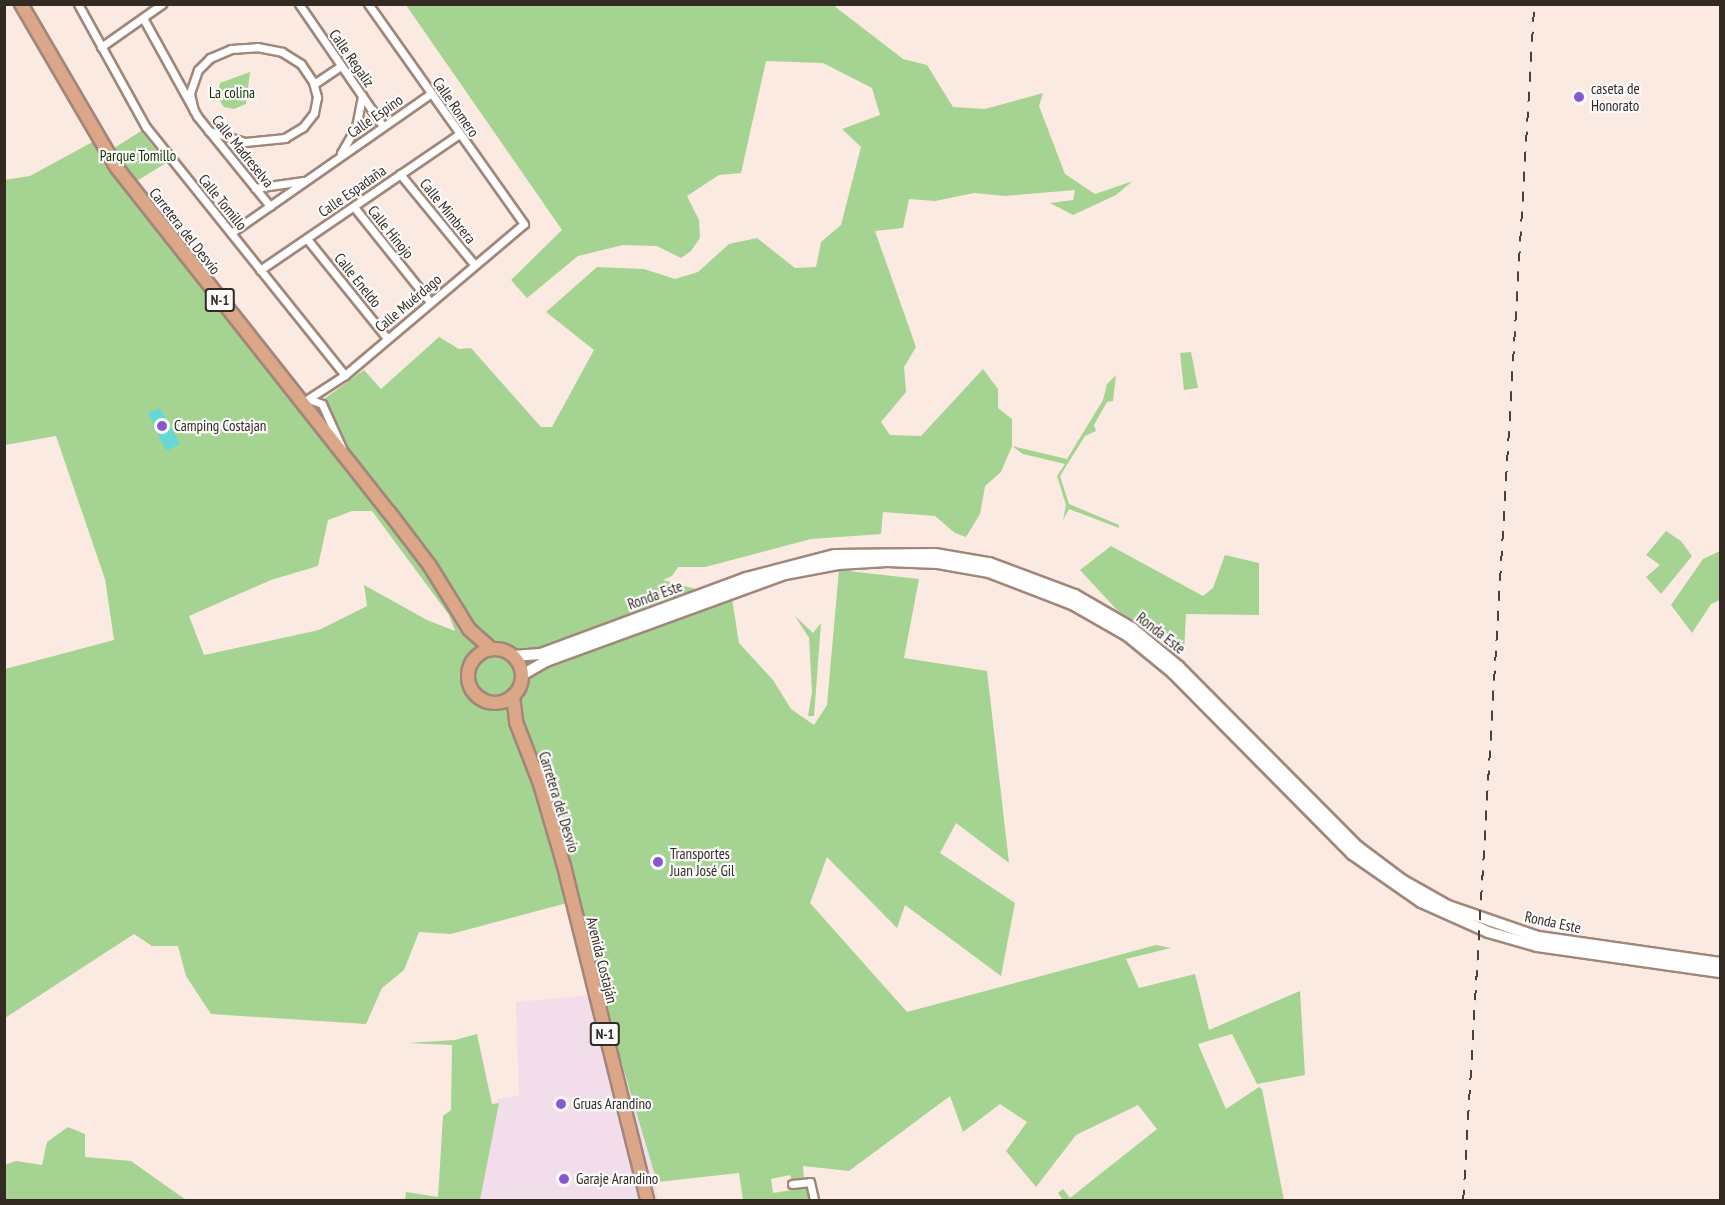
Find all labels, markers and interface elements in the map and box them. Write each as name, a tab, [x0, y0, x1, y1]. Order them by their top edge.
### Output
street label: Calle Regaliz	[326, 26, 378, 90]
street label: Calle Romero	[429, 74, 483, 140]
place label: caseta de Honorato	[1591, 79, 1640, 114]
park label: La colina	[209, 84, 255, 102]
street label: Calle Espino	[344, 90, 406, 142]
marker: caseta de Honorato	[1572, 90, 1586, 104]
street label: Calle Madreselva	[208, 111, 278, 191]
park label: Parque Tomillo	[100, 147, 176, 165]
street label: Calle Espadaña	[315, 161, 389, 221]
street label: Calle Tomillo	[195, 170, 251, 234]
street label: Calle Mimbrera	[416, 175, 480, 247]
street label: Carretera del Desvío	[146, 184, 224, 278]
street label: Calle Hinojo	[364, 202, 418, 262]
street label: Calle Eneldo	[331, 249, 385, 311]
street label: Calle Muérdago	[371, 270, 445, 336]
road number: N-1	[204, 289, 236, 311]
place label: Camping Costajan	[174, 417, 266, 435]
marker: Camping Costajan	[155, 419, 169, 433]
street label: Ronda Este	[625, 577, 685, 613]
street label: Ronda Este	[1133, 608, 1189, 658]
street label: Carretera del Desvío	[535, 749, 583, 855]
place label: Transportes Juan José Gil	[670, 844, 735, 879]
marker: Transportes Juan José Gil	[651, 855, 665, 869]
street label: Ronda Este	[1523, 907, 1583, 937]
street label: Avenida Costaján	[583, 915, 621, 1005]
road number: N-1	[588, 1023, 622, 1045]
place label: Gruas Arandino	[573, 1095, 652, 1113]
marker: Gruas Arandino	[554, 1097, 568, 1111]
place label: Garaje Arandino	[576, 1170, 659, 1188]
marker: Garaje Arandino	[557, 1172, 571, 1186]

